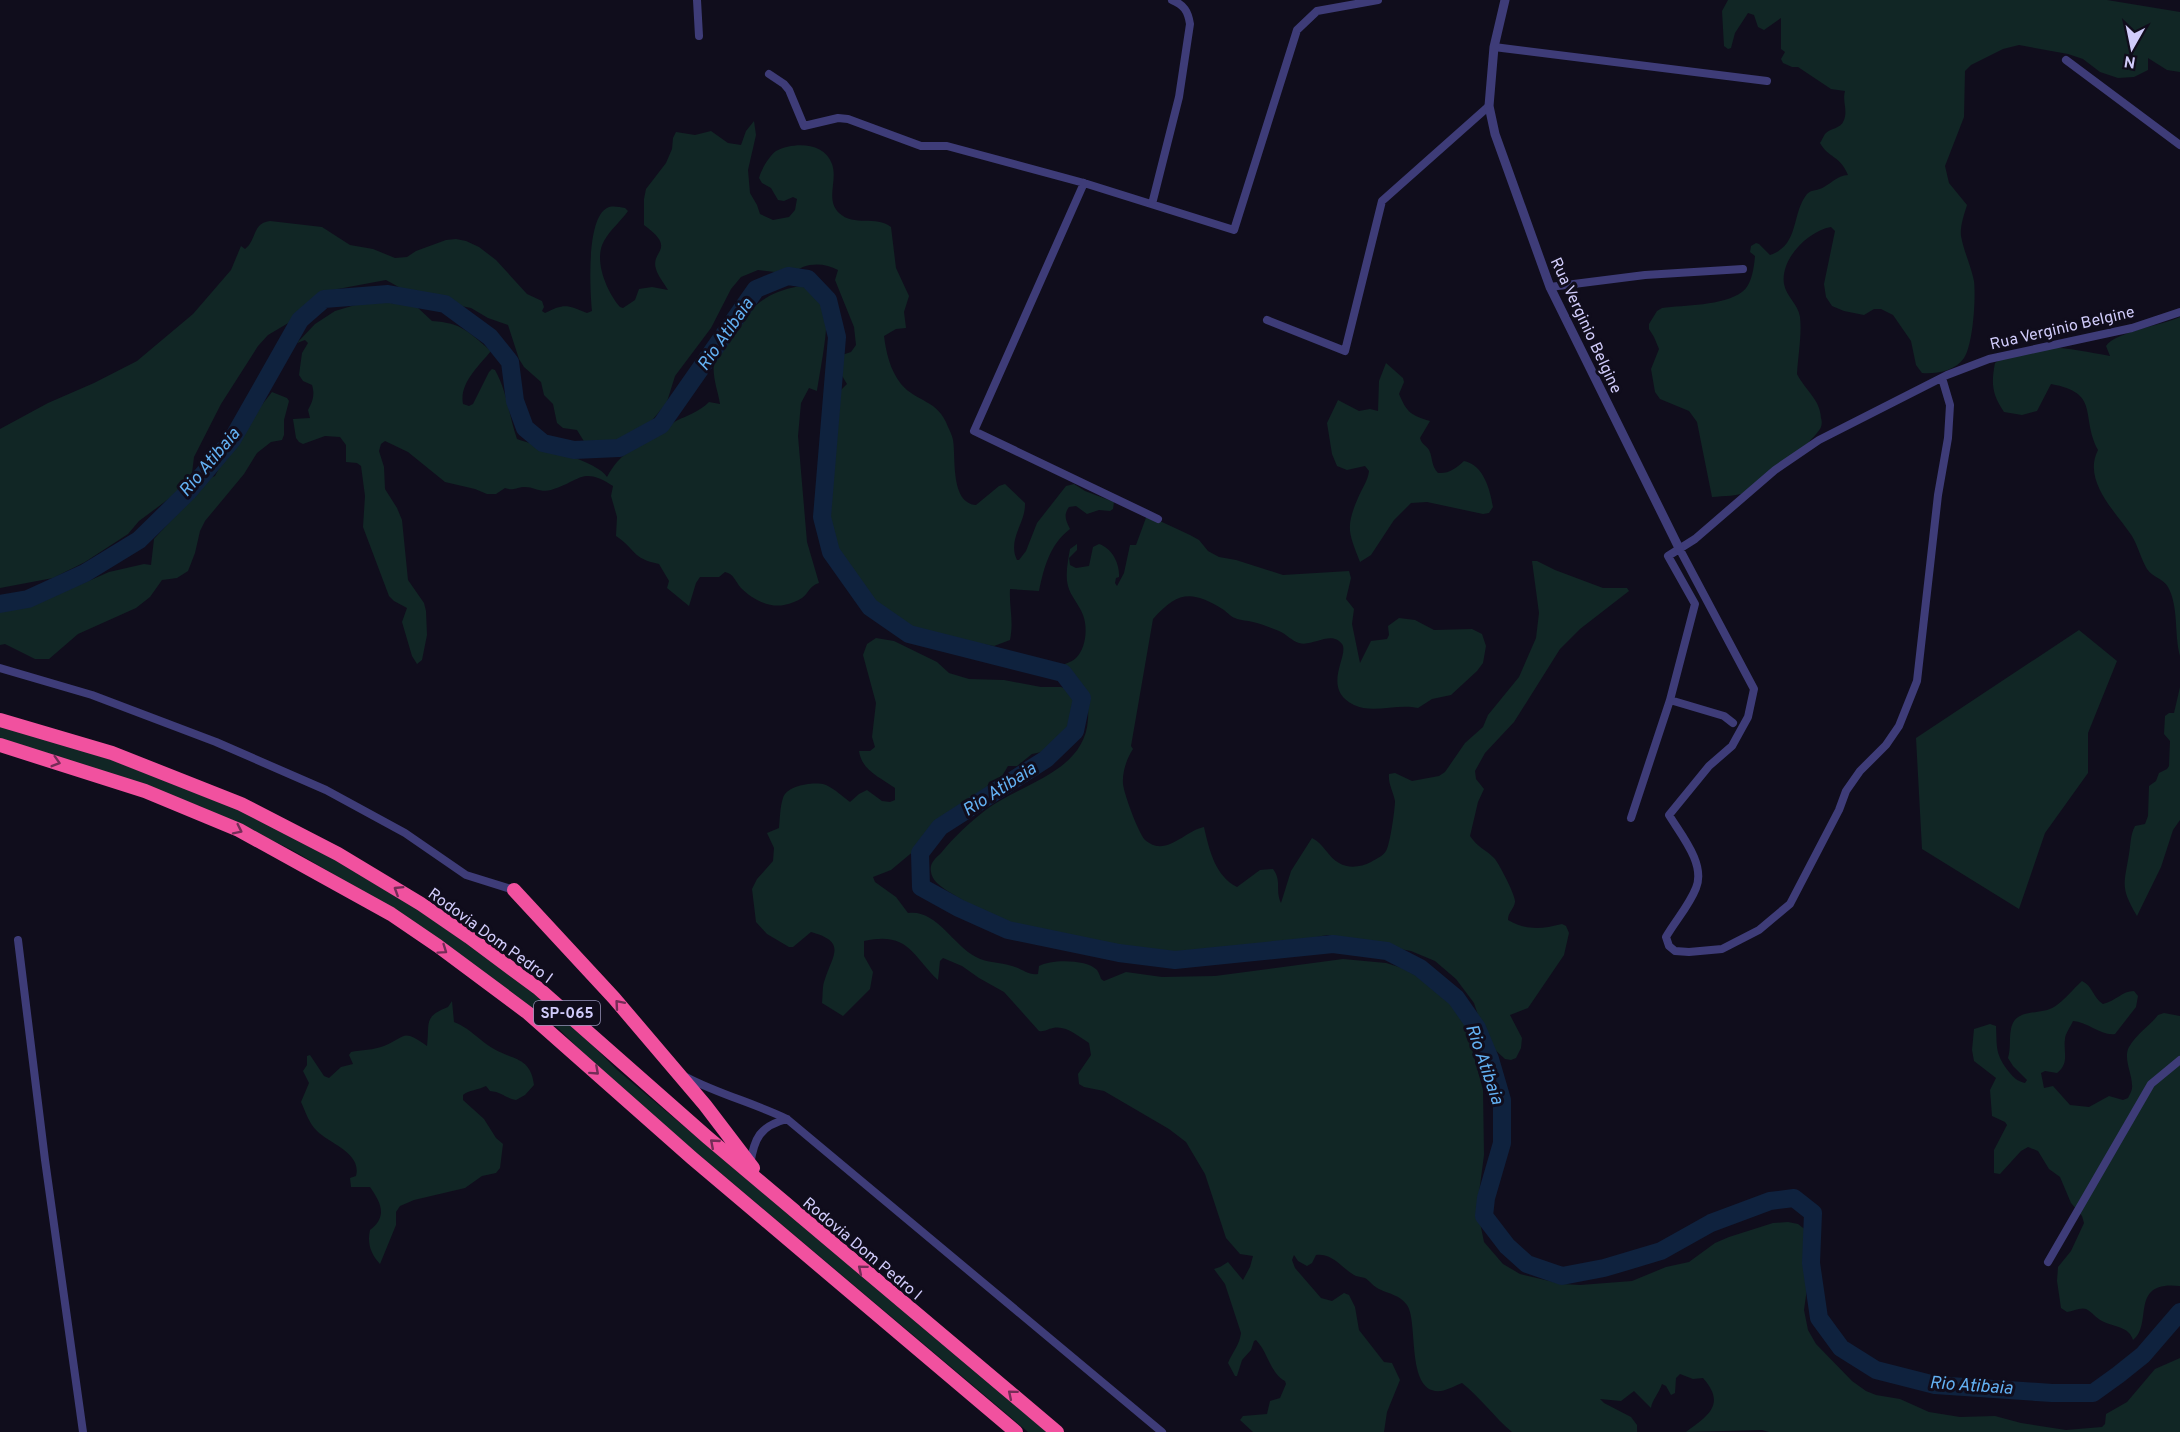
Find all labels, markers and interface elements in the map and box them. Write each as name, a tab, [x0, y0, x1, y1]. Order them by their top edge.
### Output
north arrow	[2102, 18, 2162, 78]
text: N	[2123, 50, 2137, 72]
street label: Rua Verginio Belgine	[1545, 255, 1625, 397]
water label: Rio Atibaia	[693, 293, 760, 376]
street label: Rua Verginio Belgine	[1988, 303, 2137, 355]
water label: Rio Atibaia	[174, 423, 246, 502]
one-way arrow	[50, 755, 61, 767]
water label: Rio Atibaia	[959, 757, 1042, 823]
one-way arrow	[232, 823, 243, 835]
one-way arrow	[394, 885, 404, 897]
street label: Rodovia Dom Pedro I	[423, 885, 556, 989]
one-way arrow	[436, 943, 447, 954]
one-way arrow	[615, 1000, 626, 1011]
road number: SP-065	[534, 1001, 600, 1025]
water label: Rio Atibaia	[1459, 1021, 1508, 1108]
one-way arrow	[588, 1064, 599, 1075]
one-way arrow	[710, 1139, 721, 1150]
street label: Rodovia Dom Pedro I	[798, 1194, 925, 1305]
one-way arrow	[858, 1266, 869, 1277]
water label: Rio Atibaia	[1928, 1372, 2014, 1401]
one-way arrow	[1008, 1390, 1019, 1401]

